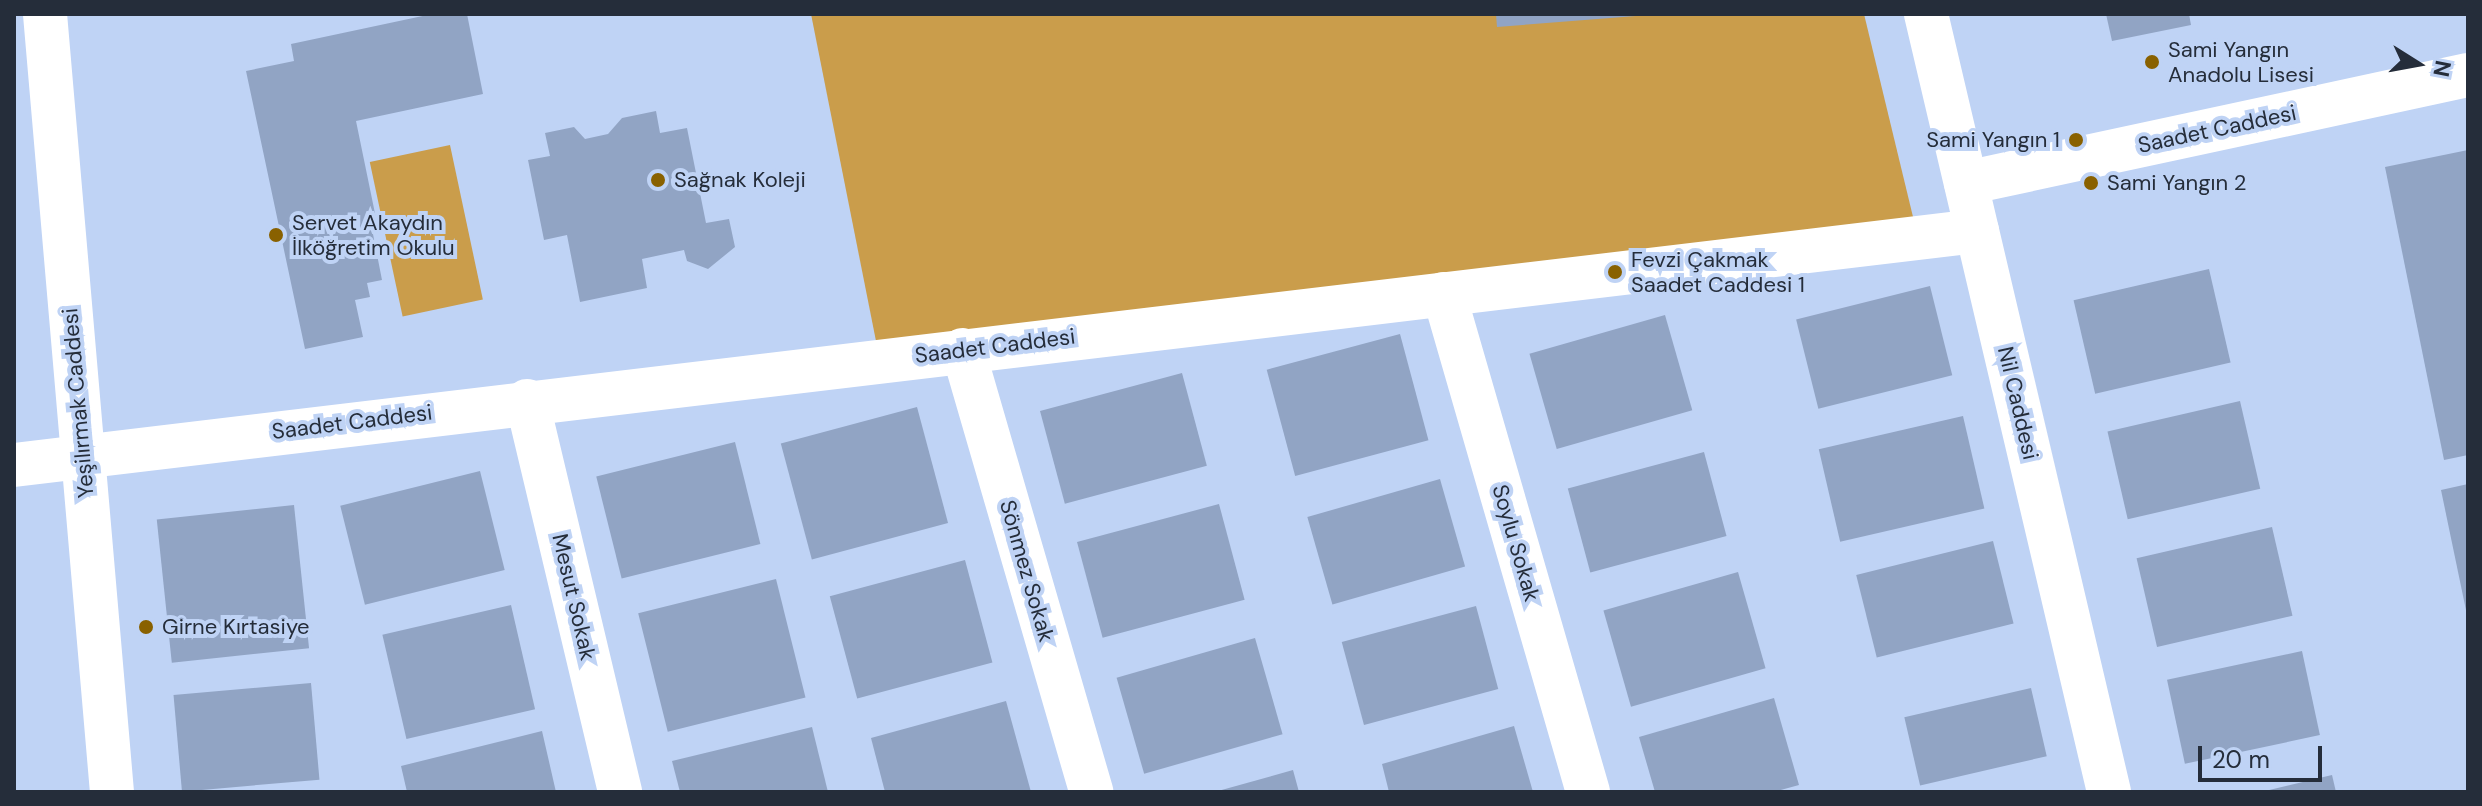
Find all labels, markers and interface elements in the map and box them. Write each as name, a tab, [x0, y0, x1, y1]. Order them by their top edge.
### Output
north arrow	[2378, 24, 2458, 104]
place label: Sami Yangın Anadolu Lisesi	[2168, 36, 2314, 88]
marker: Sami Yangın Anadolu Lisesi	[2143, 53, 2161, 71]
text: N	[2426, 58, 2458, 79]
street label: Saadet Caddesi	[2135, 99, 2299, 159]
place label: Sami Yangın 1	[1926, 127, 2060, 153]
marker: Sami Yangın 1	[2067, 131, 2085, 149]
place label: Sağnak Koleji	[674, 167, 806, 193]
place label: Sami Yangın 2	[2107, 170, 2247, 196]
marker: Sağnak Koleji	[649, 171, 667, 189]
marker: Sami Yangın 2	[2082, 174, 2100, 192]
place label: Servet Akaydın İlköğretim Okulu	[292, 209, 455, 260]
marker: Servet Akaydın İlköğretim Okulu	[267, 226, 285, 244]
place label: Fevzi Çakmak Saadet Caddesi 1	[1631, 246, 1805, 298]
marker: Fevzi Çakmak Saadet Caddesi 1	[1606, 263, 1624, 281]
street label: Yeşilırmak Caddesi	[57, 307, 99, 499]
street label: Saadet Caddesi	[913, 323, 1077, 369]
street label: Nil Caddesi	[1992, 344, 2044, 462]
street label: Saadet Caddesi	[270, 399, 434, 445]
street label: Soylu Sokak	[1487, 482, 1545, 604]
street label: Sönmez Sokak	[994, 497, 1060, 645]
street label: Mesut Sokak	[547, 531, 601, 663]
place label: Girne Kırtasiye	[162, 614, 310, 640]
marker: Girne Kırtasiye	[137, 618, 155, 636]
scale bar	[2202, 730, 2326, 780]
text: 20 m	[2212, 744, 2270, 775]

